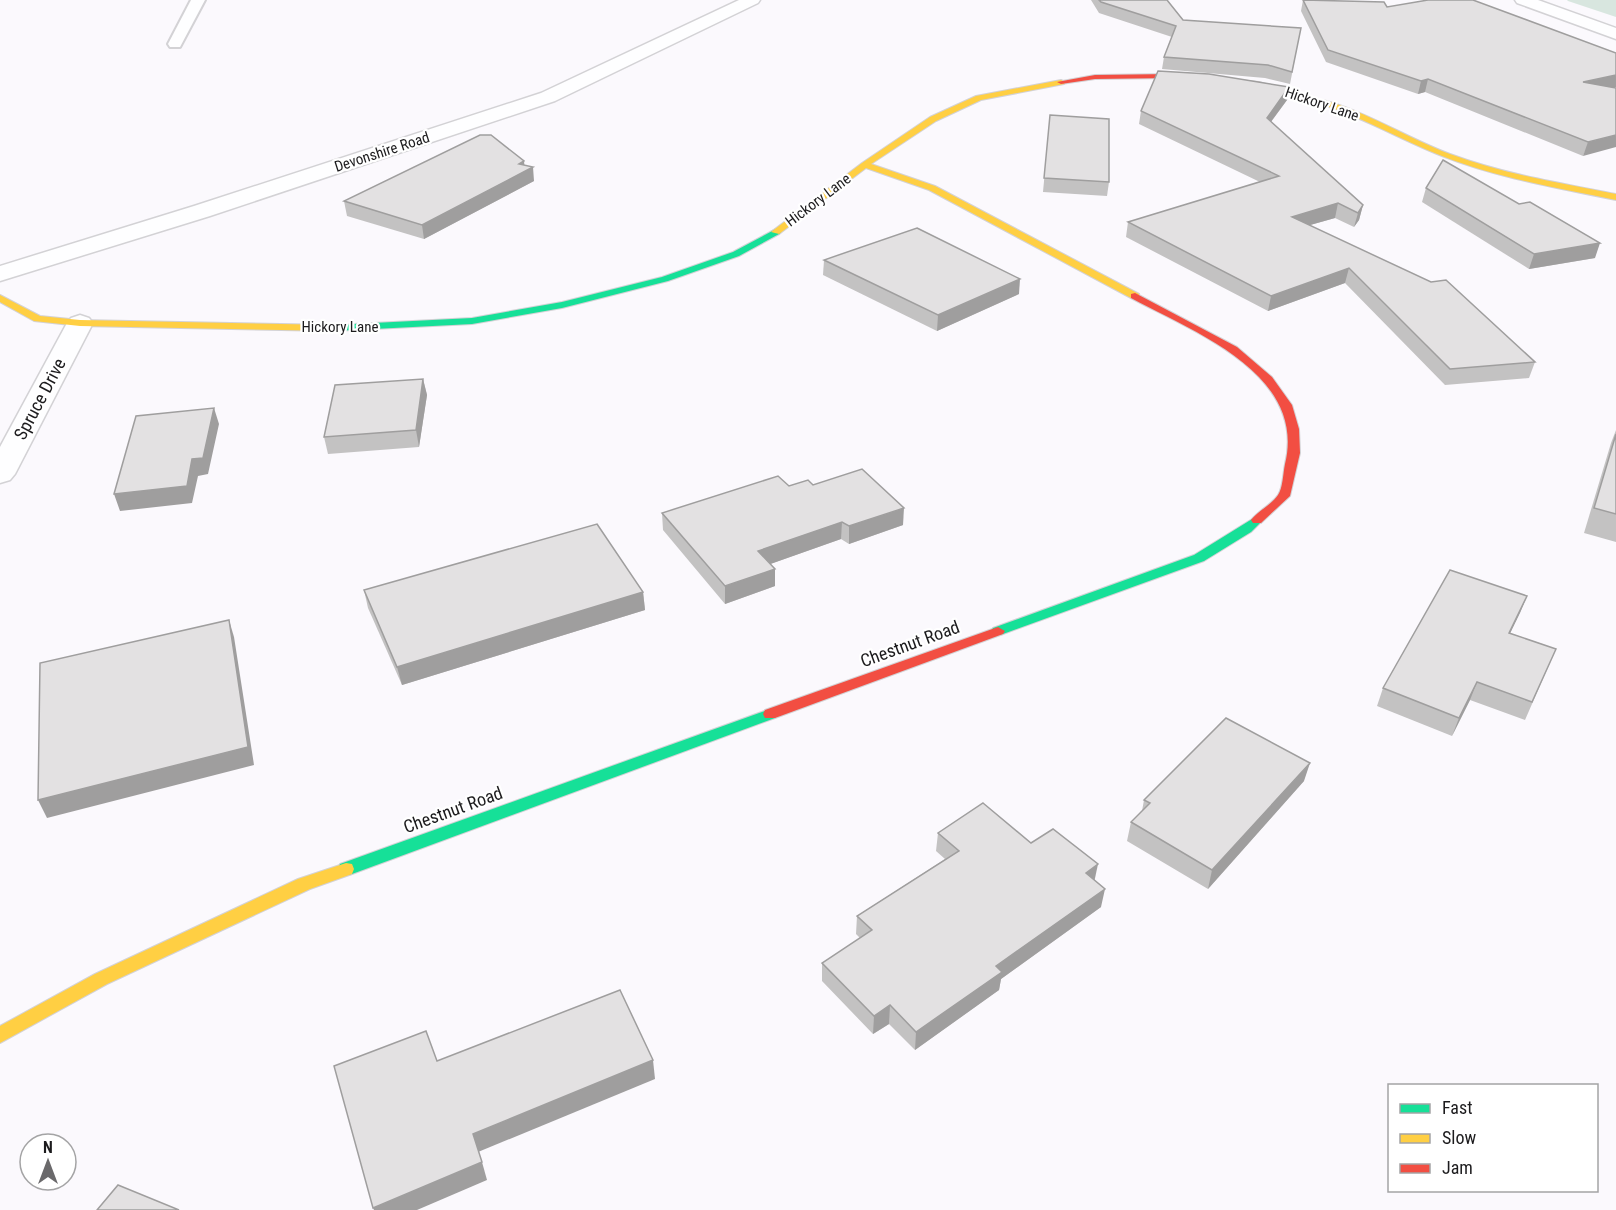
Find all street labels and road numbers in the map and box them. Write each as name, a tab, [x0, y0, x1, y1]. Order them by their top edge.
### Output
street label: Hickory Lane	[1283, 83, 1361, 125]
street label: Devonshire Road	[332, 128, 432, 176]
street label: Hickory Lane	[782, 170, 854, 230]
street label: Hickory Lane	[302, 318, 378, 336]
street label: Spruce Drive	[9, 354, 70, 443]
street label: Chestnut Road	[857, 616, 962, 671]
street label: Chestnut Road	[400, 782, 505, 837]

